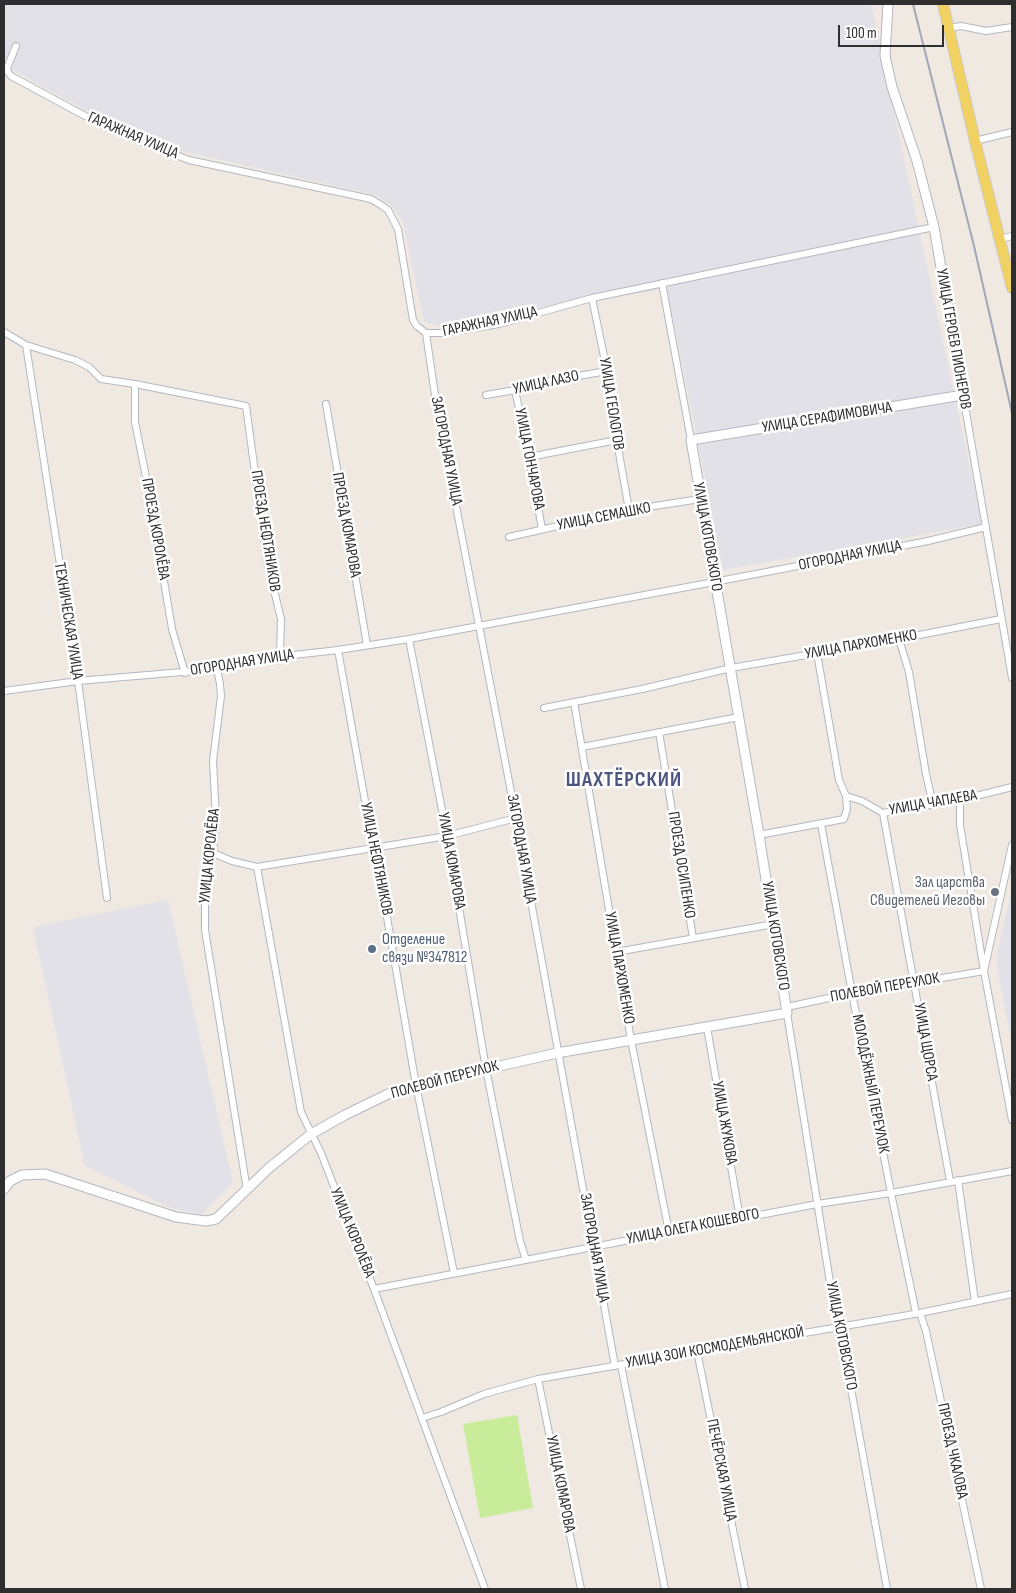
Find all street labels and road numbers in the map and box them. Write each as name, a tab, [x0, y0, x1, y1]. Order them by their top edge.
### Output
street label: ГАРАЖНАЯ УЛИЦА	[85, 108, 181, 164]
street label: УЛИЦА ГЕРОЕВ ПИОНЕРОВ	[931, 267, 975, 411]
street label: ГАРАЖНАЯ УЛИЦА	[441, 303, 539, 341]
street label: УЛИЦА ГЕОЛОГОВ	[594, 356, 628, 452]
street label: УЛИЦА ЛАЗО	[511, 367, 581, 399]
street label: ЗАГОРОДНАЯ УЛИЦА	[426, 395, 466, 507]
street label: УЛИЦА СЕРАФИМОВИЧА	[761, 398, 893, 438]
street label: УЛИЦА ГОНЧАРОВА	[510, 406, 548, 512]
street label: ПРОЕЗД НЕФТЯНИКОВ	[246, 469, 284, 593]
street label: ПРОЕЗД КОМАРОВА	[327, 471, 365, 579]
street label: ПРОЕЗД КОРОЛЁВА	[137, 477, 173, 581]
street label: УЛИЦА КОТОВСКОГО	[688, 481, 726, 593]
street label: УЛИЦА СЕМАШКО	[556, 499, 652, 535]
street label: ОГОРОДНАЯ УЛИЦА	[797, 537, 903, 575]
street label: ТЕХНИЧЕСКАЯ УЛИЦА	[49, 561, 87, 681]
street label: УЛИЦА ПАРХОМЕНКО	[803, 626, 919, 664]
street label: ОГОРОДНАЯ УЛИЦА	[189, 645, 295, 681]
street label: УЛИЦА ЧАПАЕВА	[888, 786, 978, 820]
street label: ЗАГОРОДНАЯ УЛИЦА	[502, 793, 540, 905]
street label: УЛИЦА НЕФТЯНИКОВ	[356, 801, 396, 917]
street label: УЛИЦА КОРОЛЁВА	[195, 808, 225, 904]
street label: ПРОЕЗД ОСИПЕНКО	[663, 810, 699, 920]
street label: УЛИЦА КОМАРОВА	[433, 811, 469, 911]
street label: УЛИЦА КОТОВСКОГО	[757, 880, 793, 992]
street label: УЛИЦА ПАРХОМЕНКО	[600, 910, 638, 1026]
street label: ПОЛЕВОЙ ПЕРЕУЛОК	[829, 969, 941, 1007]
street label: УЛИЦА ЩОРСА	[909, 1001, 941, 1083]
street label: МОЛОДЁЖНЫЙ ПЕРЕУЛОК	[847, 1013, 893, 1155]
street label: ПОЛЕВОЙ ПЕРЕУЛОК	[389, 1056, 501, 1104]
street label: УЛИЦА ЖУКОВА	[707, 1080, 741, 1166]
street label: УЛИЦА КОРОЛЁВА	[325, 1185, 379, 1281]
street label: ЗАГОРОДНАЯ УЛИЦА	[575, 1192, 613, 1304]
street label: УЛИЦА ОЛЕГА КОШЕВОГО	[625, 1205, 761, 1249]
street label: УЛИЦА КОТОВСКОГО	[821, 1280, 861, 1392]
street label: УЛИЦА ЗОИ КОСМОДЕМЬЯНСКОЙ	[624, 1323, 806, 1373]
street label: ПРОЕЗД ЧКАЛОВА	[933, 1401, 971, 1501]
street label: ПЕЧЁРСКАЯ УЛИЦА	[702, 1417, 740, 1523]
street label: УЛИЦА КОМАРОВА	[541, 1434, 579, 1534]

